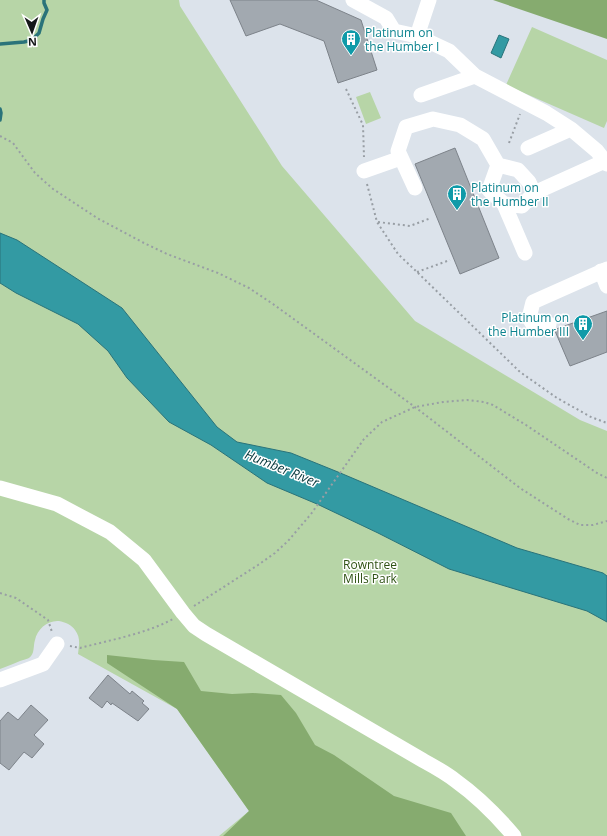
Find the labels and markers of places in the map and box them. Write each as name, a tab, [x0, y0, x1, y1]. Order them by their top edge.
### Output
place label: Platinum on the Humber I	[365, 24, 439, 55]
building icon: Platinum on the Humber I	[340, 28, 362, 56]
place label: Platinum on the Humber II	[471, 179, 549, 210]
building icon: Platinum on the Humber II	[446, 183, 468, 211]
place label: Platinum on the Humber III	[488, 309, 569, 340]
building icon: Platinum on the Humber III	[572, 313, 594, 341]

